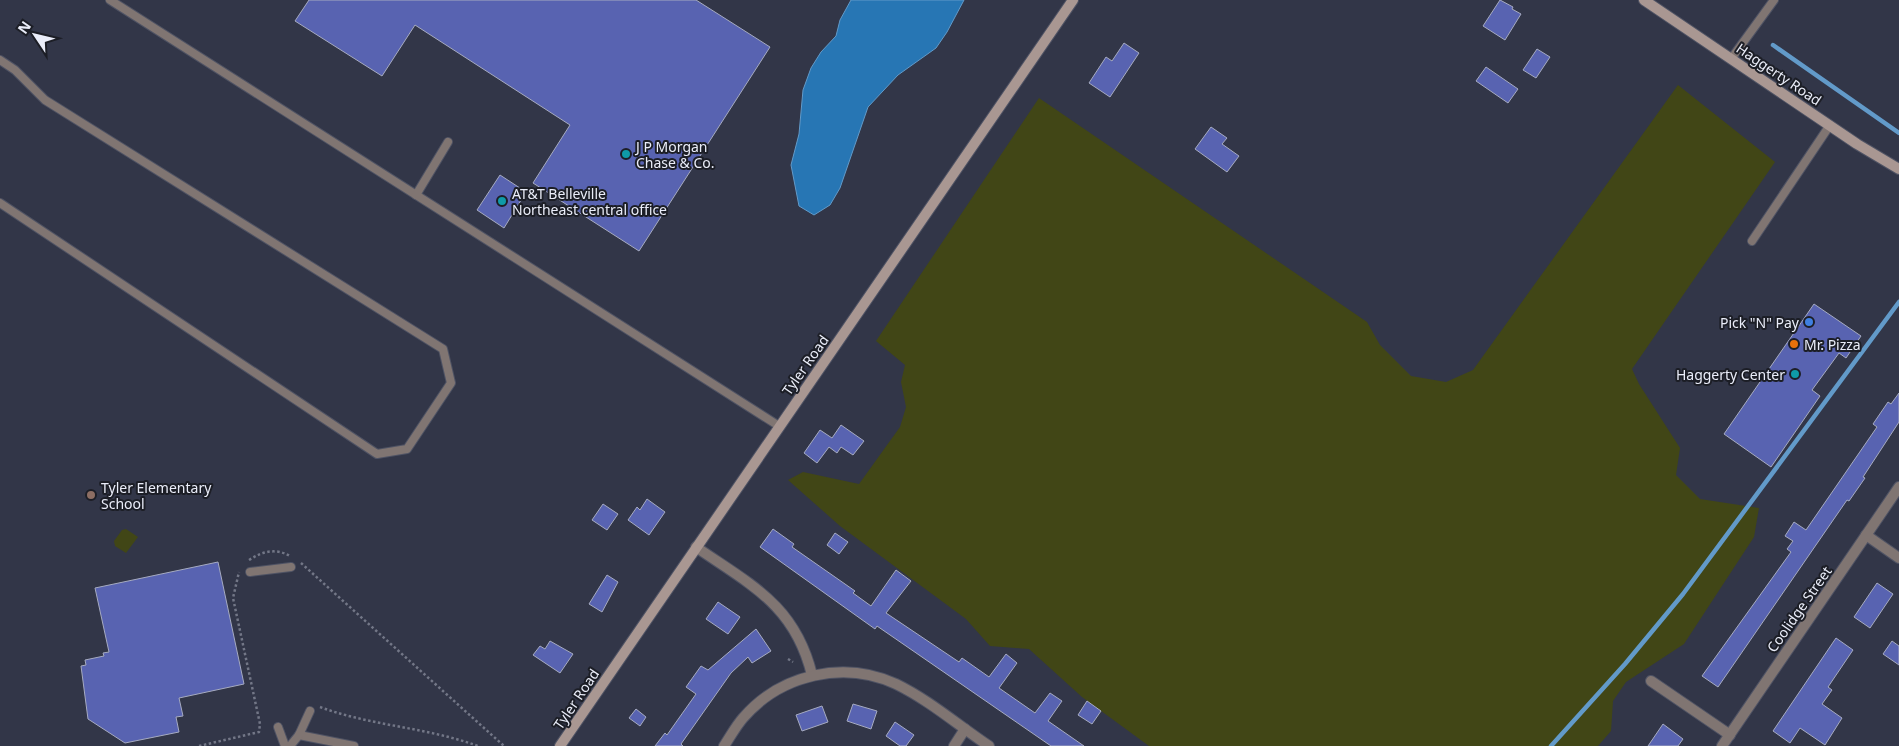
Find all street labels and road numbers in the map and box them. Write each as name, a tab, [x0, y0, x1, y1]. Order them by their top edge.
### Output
street label: Haggerty Road	[1733, 39, 1825, 109]
street label: Tyler Road	[777, 331, 833, 399]
street label: Coolidge Street	[1762, 562, 1836, 656]
street label: Tyler Road	[549, 665, 603, 733]

